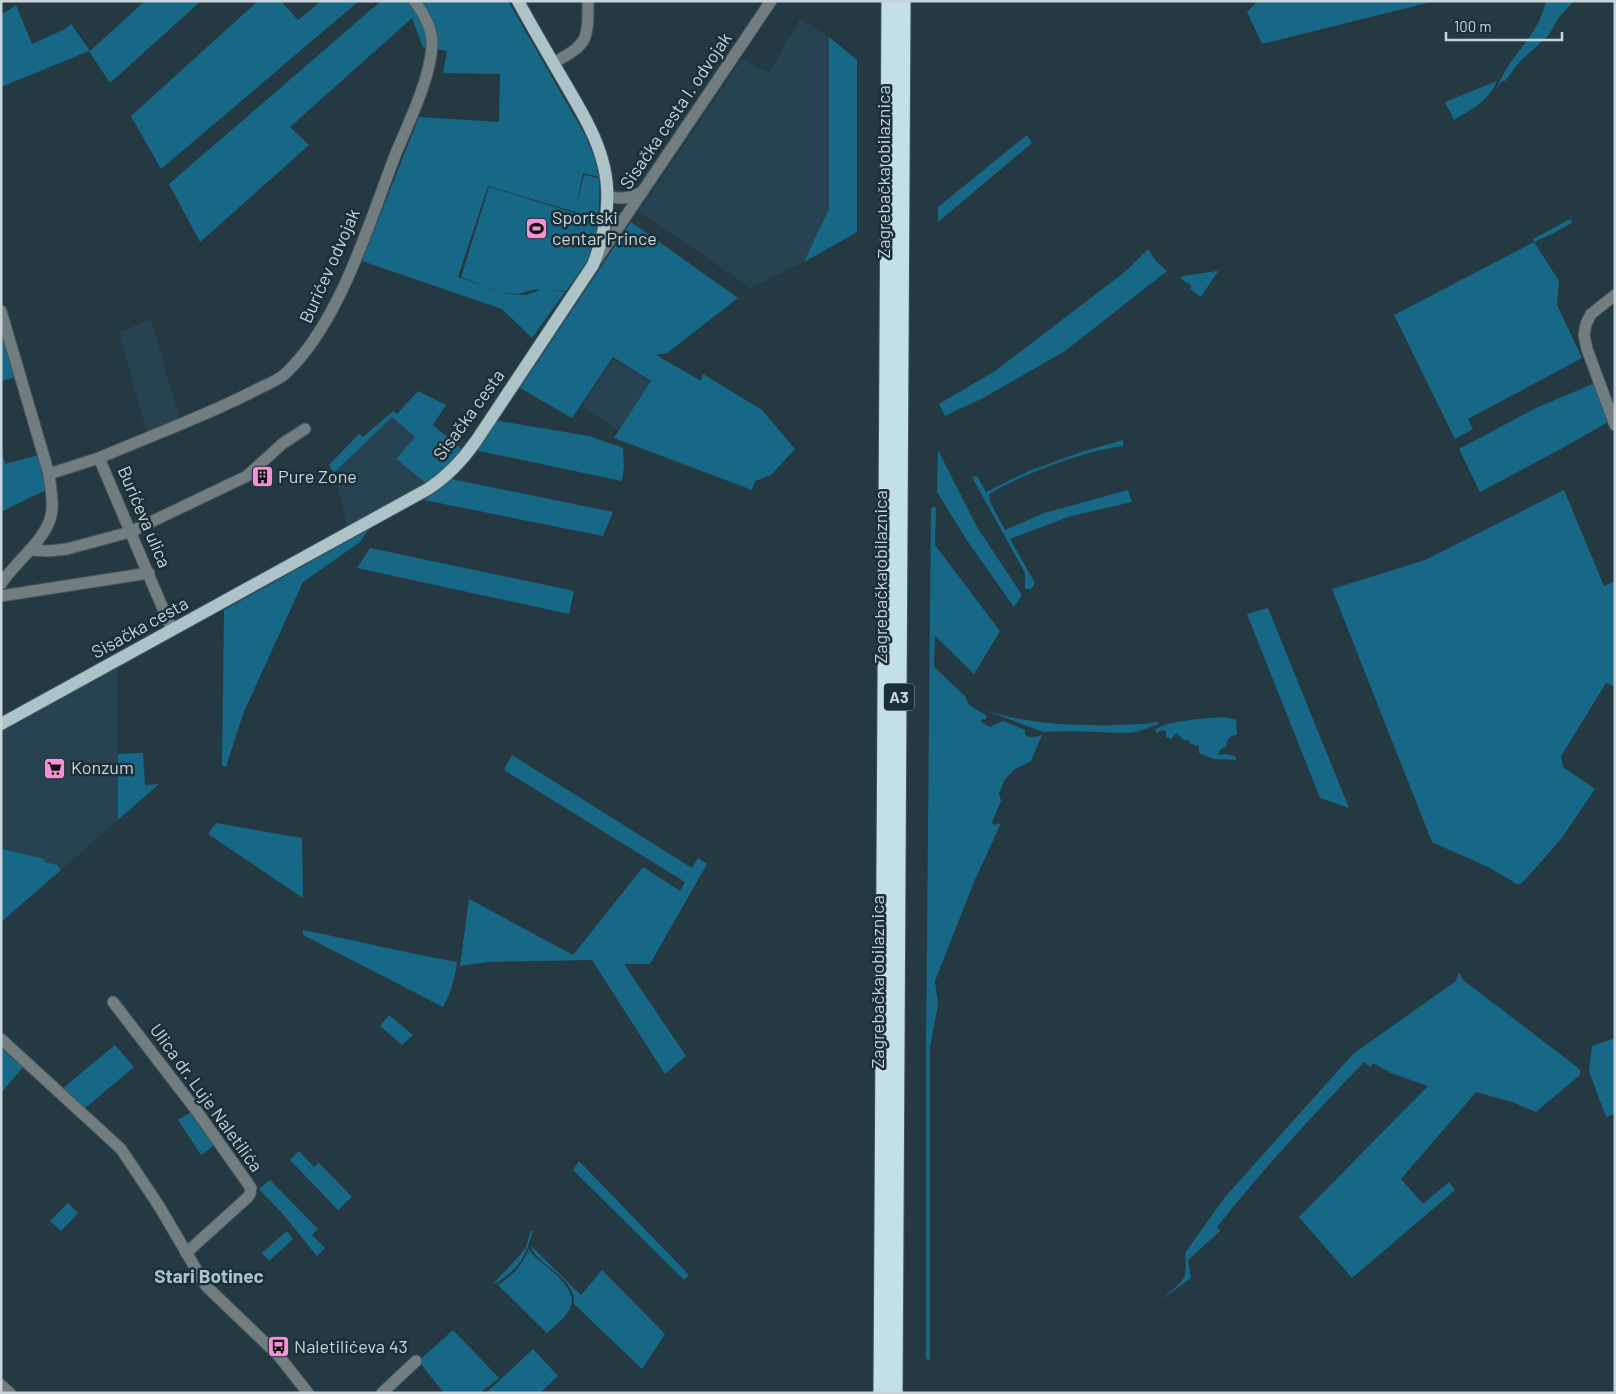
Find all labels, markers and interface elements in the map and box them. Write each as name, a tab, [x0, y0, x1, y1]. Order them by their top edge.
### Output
scale bar	[1446, 10, 1562, 42]
text: 100 m	[1454, 17, 1492, 35]
street label: Sisačka cesta I. odvojak	[615, 28, 736, 193]
street label: Zagrebačka obilaznica	[872, 85, 894, 259]
street label: Burićev odvojak	[294, 205, 364, 326]
place label: Sportski centar Prince	[552, 206, 657, 249]
sports icon: Sportski centar Prince	[524, 216, 548, 240]
street label: Sisačka cesta	[428, 365, 509, 464]
street label: Burićeva ulica	[114, 462, 176, 571]
building icon: Pure Zone	[250, 465, 274, 489]
place label: Pure Zone	[278, 465, 357, 487]
street label: Zagrebačka obilaznica	[869, 490, 891, 664]
street label: Sisačka cesta	[87, 592, 192, 663]
road number: A3	[884, 684, 914, 710]
supermarket icon: Konzum	[43, 756, 67, 780]
place label: Konzum	[71, 756, 134, 778]
street label: Zagrebačka obilaznica	[866, 895, 888, 1069]
street label: Ulica dr. Luje Naletilića	[146, 1019, 268, 1176]
district label: Stari Botinec	[154, 1264, 264, 1287]
bus stop icon: Naletilićeva 43	[266, 1335, 290, 1359]
place label: Naletilićeva 43	[294, 1335, 408, 1357]

